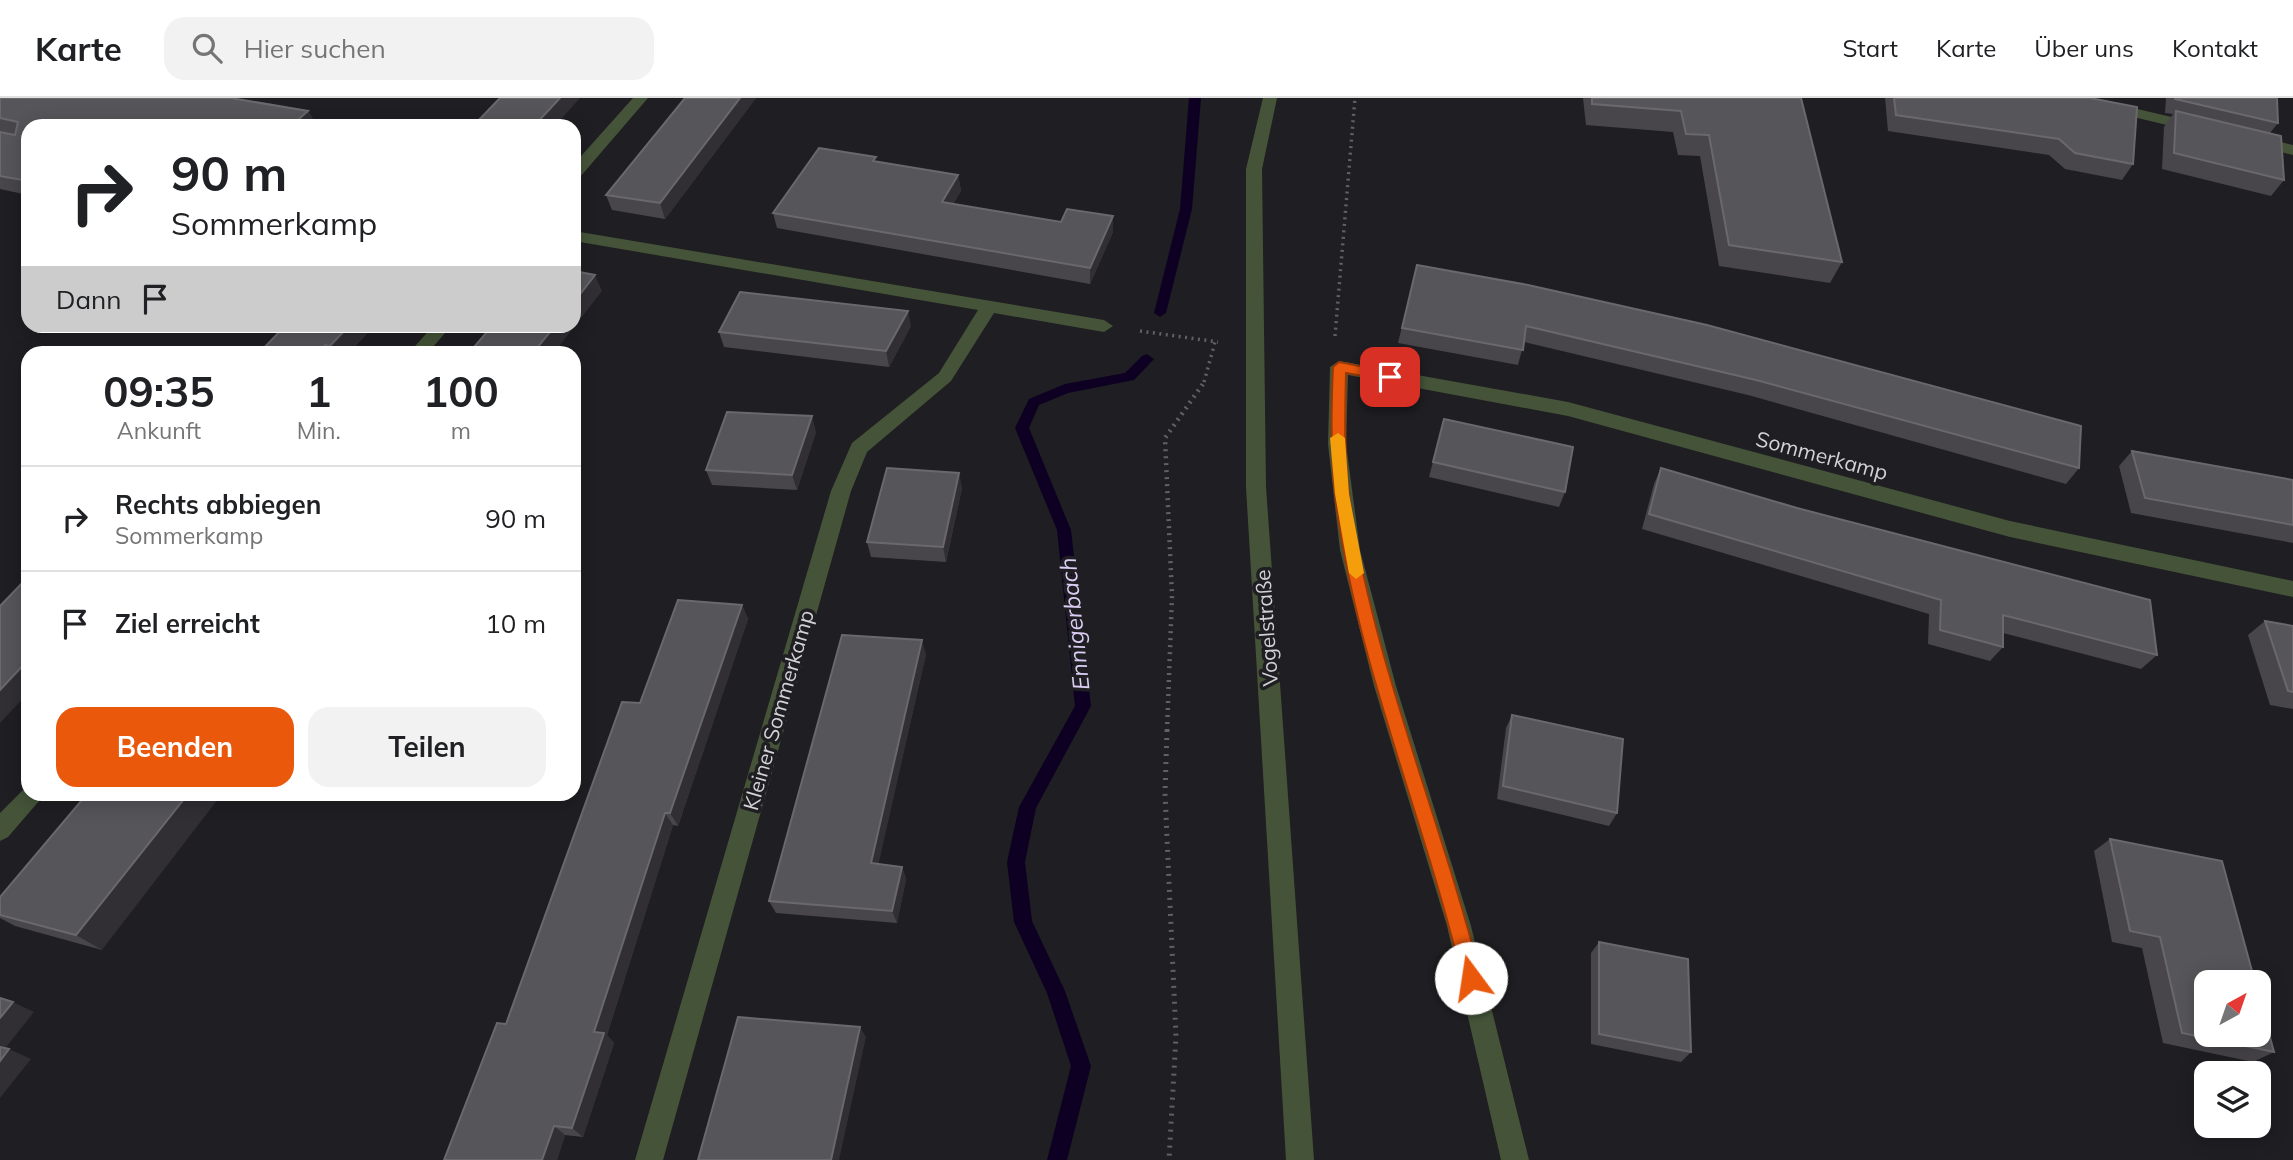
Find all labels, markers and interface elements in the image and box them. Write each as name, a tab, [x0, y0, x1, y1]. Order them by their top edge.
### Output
search box	[164, 17, 654, 80]
text: Karte	[35, 28, 122, 69]
icon: search	[188, 29, 226, 67]
text: Hier suchen	[244, 32, 386, 65]
text: Start	[1842, 33, 1898, 63]
text: Karte	[1936, 33, 1996, 63]
text: Über uns	[2034, 33, 2134, 63]
text: Kontakt	[2172, 33, 2258, 63]
text: 90 m	[171, 142, 287, 203]
icon: right	[56, 147, 147, 238]
text: Sommerkamp	[171, 203, 377, 243]
icon: arrive	[136, 280, 174, 318]
text: Dann	[56, 283, 122, 316]
pin	[1360, 347, 1420, 407]
icon: arrive	[1371, 358, 1409, 396]
text: 09:35	[103, 365, 215, 418]
text: 1	[306, 365, 331, 418]
text: 100	[423, 365, 499, 418]
text: Ankunft	[117, 416, 201, 445]
text: Min.	[297, 416, 341, 445]
text: m	[451, 416, 471, 445]
street label: Sommerkamp	[1753, 425, 1891, 485]
text: Rechts abbiegen	[115, 488, 321, 521]
icon: right	[56, 500, 94, 538]
text: 90 m	[485, 502, 546, 535]
text: Sommerkamp	[115, 521, 263, 550]
water label: Ennigerbach	[1053, 556, 1095, 692]
street label: Vogelstraße	[1249, 569, 1283, 687]
icon: arrive	[56, 605, 94, 643]
text: Ziel erreicht	[115, 607, 260, 640]
text: 10 m	[485, 607, 546, 640]
street label: Kleiner Sommerkamp	[737, 607, 819, 813]
button: Beenden	[56, 707, 294, 787]
button: Teilen	[308, 707, 546, 787]
position arrow	[1434, 941, 1508, 1015]
north arrow	[2194, 970, 2272, 1046]
map controls	[2194, 970, 2271, 1138]
button: layers	[2194, 1061, 2271, 1138]

